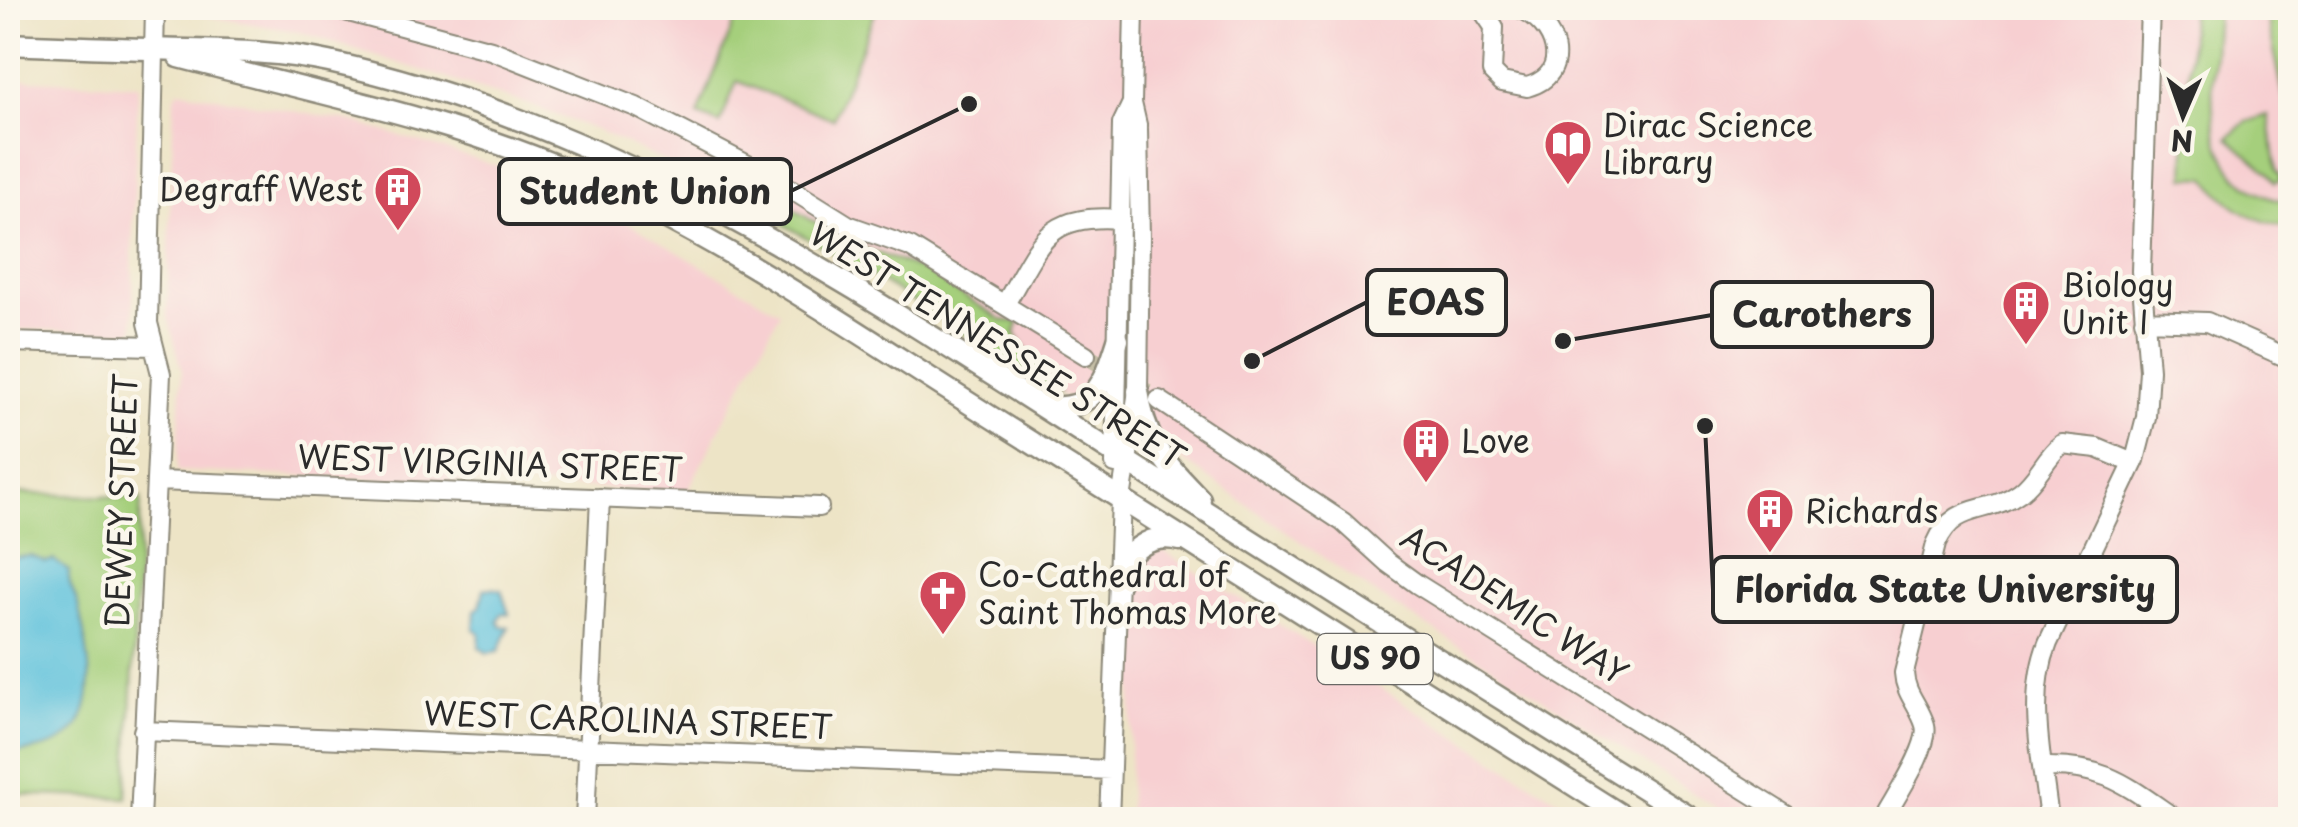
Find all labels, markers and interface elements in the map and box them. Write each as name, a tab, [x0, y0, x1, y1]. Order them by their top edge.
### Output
north arrow	[2133, 65, 2233, 165]
place label: Dirac Science Library	[1603, 100, 1813, 185]
library icon: Dirac Science Library	[1542, 118, 1594, 186]
text: N	[2170, 120, 2194, 163]
callout: Student Union	[499, 159, 791, 224]
text: Student Union	[519, 163, 771, 216]
place label: Degraff West	[159, 164, 363, 212]
building icon: Degraff West	[372, 164, 424, 232]
street label: WEST TENNESSEE STREET	[801, 209, 1195, 480]
place label: Biology Unit I	[2061, 260, 2173, 345]
callout: EOAS	[1367, 270, 1506, 335]
text: EOAS	[1387, 274, 1485, 327]
building icon: Biology Unit I	[2000, 278, 2052, 346]
callout: Carothers	[1712, 282, 1932, 347]
text: Carothers	[1732, 286, 1912, 339]
street label: DEWEY STREET	[92, 373, 148, 629]
building icon: Love	[1400, 416, 1452, 484]
place label: Love	[1461, 416, 1530, 464]
street label: WEST VIRGINIA STREET	[297, 431, 683, 493]
building icon: Richards	[1744, 486, 1796, 554]
place label: Richards	[1805, 486, 1938, 534]
street label: ACADEMIC WAY	[1392, 513, 1638, 696]
place label: Co-Cathedral of Saint Thomas More	[978, 550, 1277, 635]
callout: Florida State University	[1713, 557, 2177, 622]
text: Florida State University	[1734, 561, 2156, 614]
church icon: Co-Cathedral of Saint Thomas More	[917, 568, 969, 636]
road number: US 90	[1318, 634, 1432, 684]
street label: WEST CAROLINA STREET	[423, 688, 833, 750]

